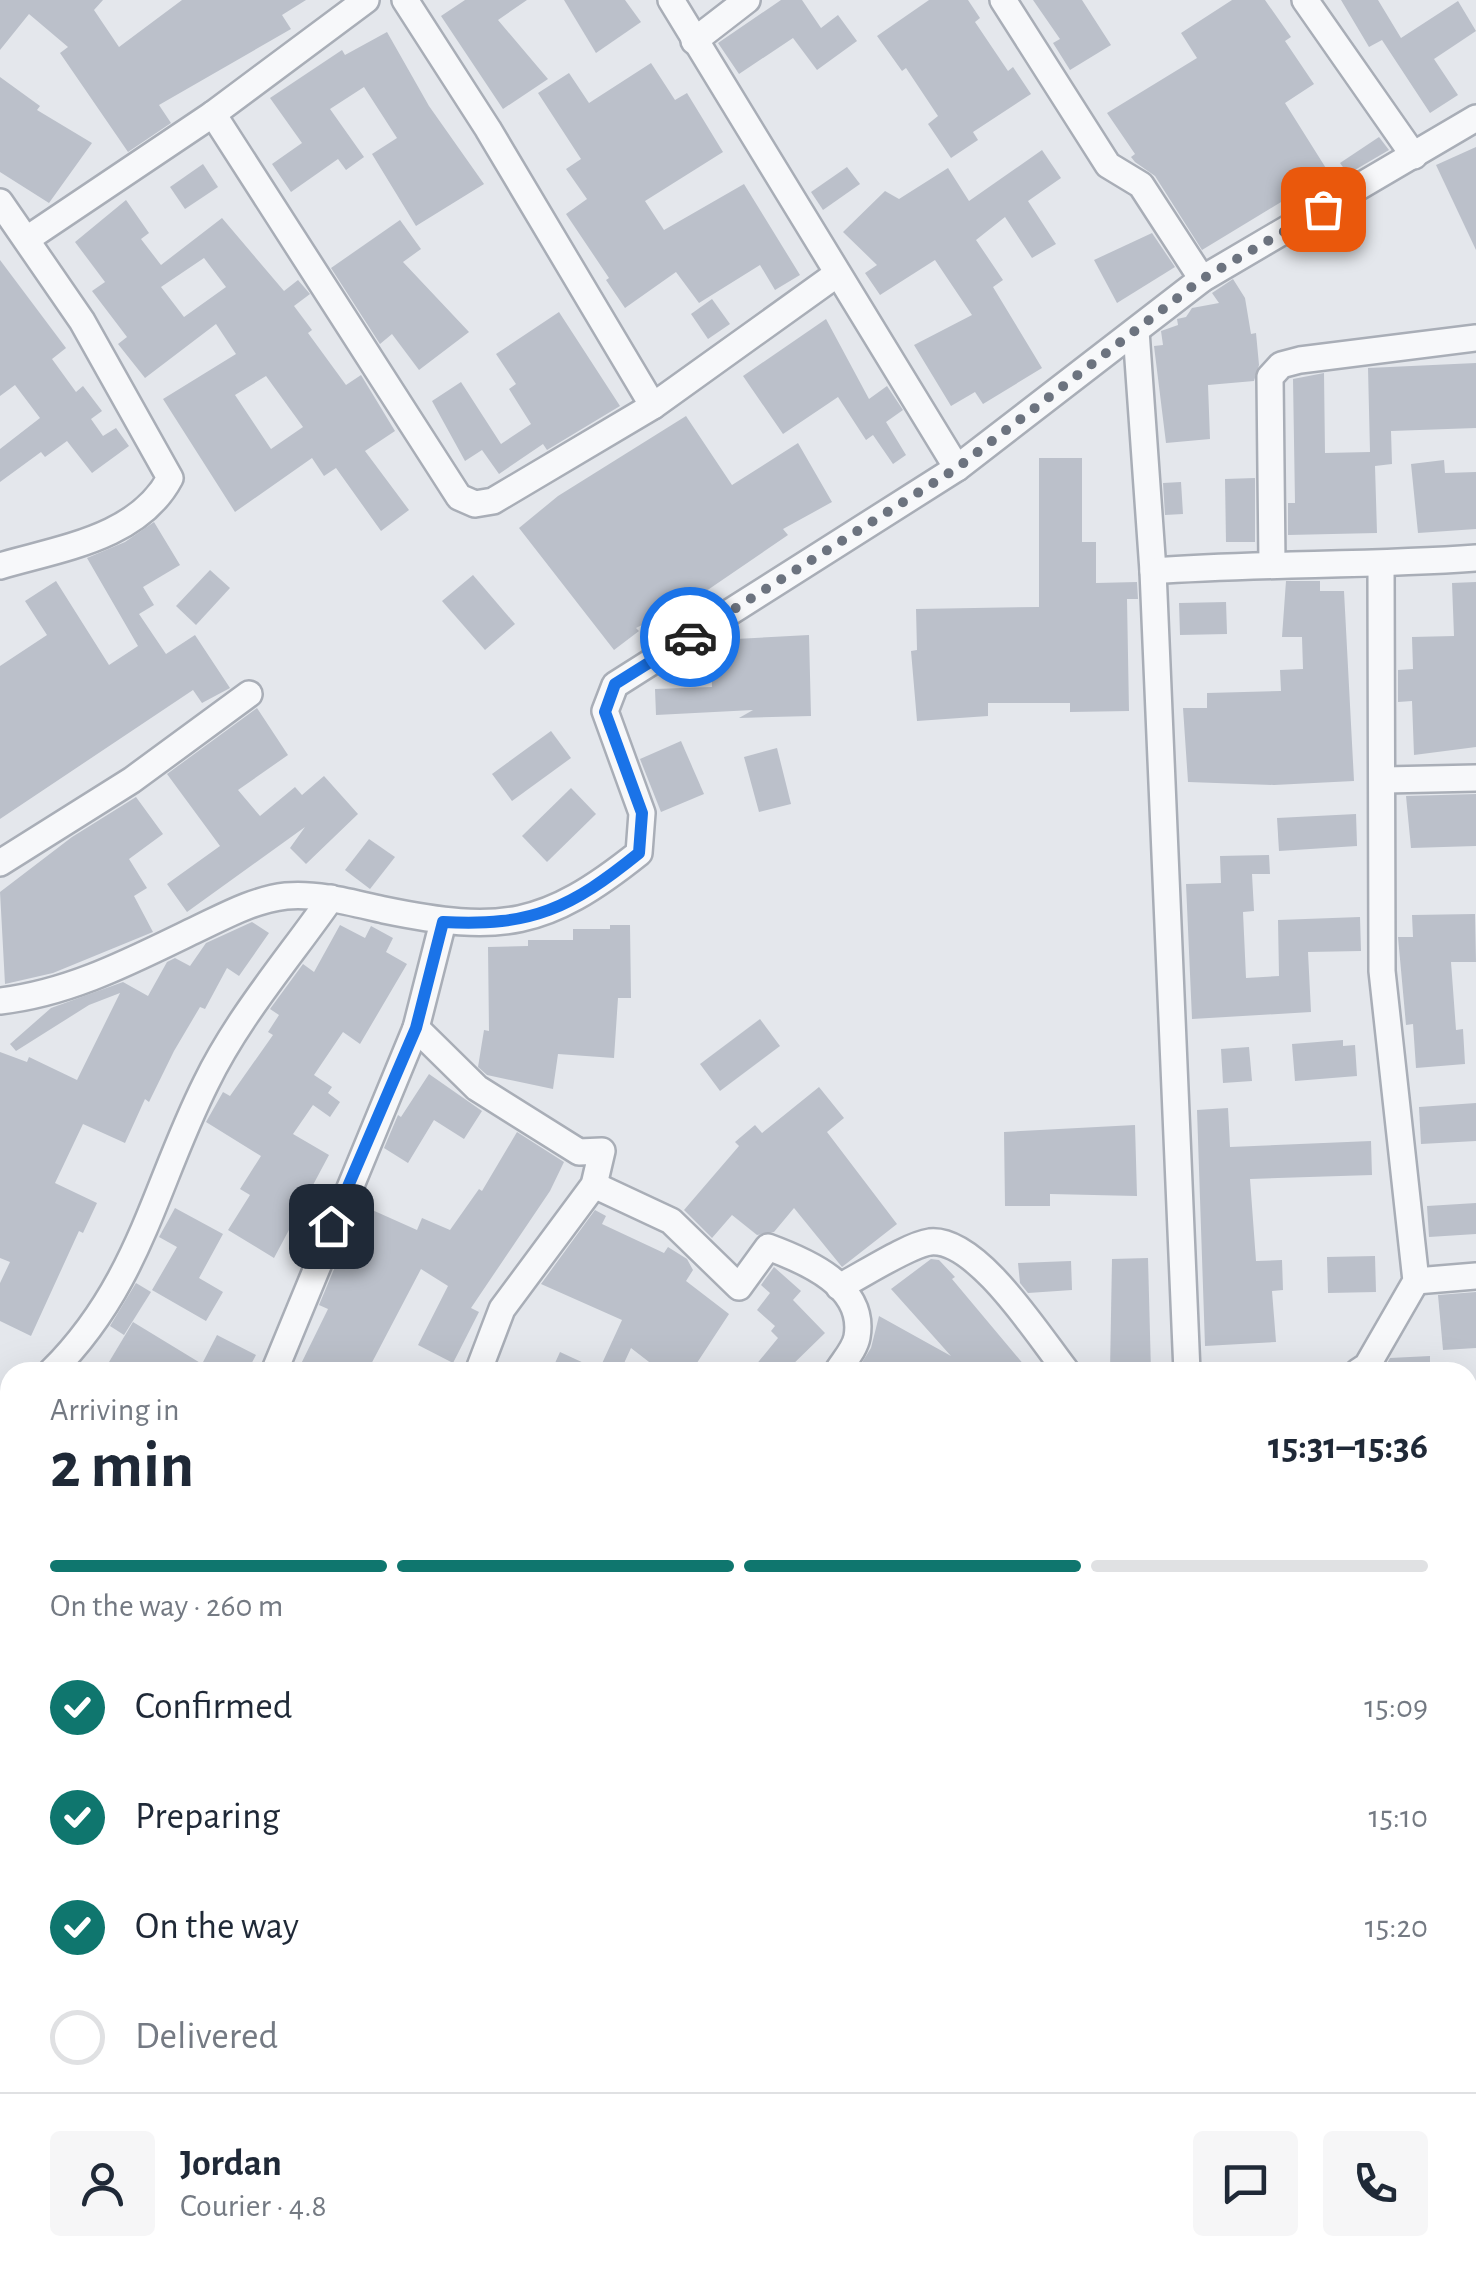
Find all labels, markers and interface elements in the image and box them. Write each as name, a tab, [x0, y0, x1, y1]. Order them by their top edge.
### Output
pin	[1281, 167, 1366, 252]
icon: bag	[1296, 182, 1351, 237]
courier	[640, 587, 740, 687]
icon: car	[663, 610, 718, 665]
pin	[289, 1184, 374, 1269]
icon: home	[304, 1199, 359, 1254]
text: Arriving in	[50, 1394, 179, 1426]
text: 15:31–15:36	[1268, 1428, 1428, 1466]
text: 2 min	[50, 1434, 194, 1499]
text: On the way · 260 m	[50, 1590, 283, 1622]
icon: check	[50, 1680, 105, 1735]
text: Confirmed	[135, 1688, 292, 1726]
text: 15:09	[1364, 1691, 1428, 1723]
icon: check	[50, 1790, 105, 1845]
text: Preparing	[135, 1798, 280, 1836]
text: 15:10	[1368, 1801, 1428, 1833]
icon: check	[50, 1900, 105, 1955]
text: On the way	[135, 1908, 299, 1946]
text: 15:20	[1365, 1911, 1428, 1943]
text: Delivered	[135, 2018, 278, 2056]
button: person	[50, 2131, 155, 2236]
button: chat	[1193, 2131, 1298, 2236]
button: phone	[1323, 2131, 1428, 2236]
text: Jordan	[180, 2145, 282, 2183]
text: Courier · 4.8	[180, 2190, 327, 2222]

